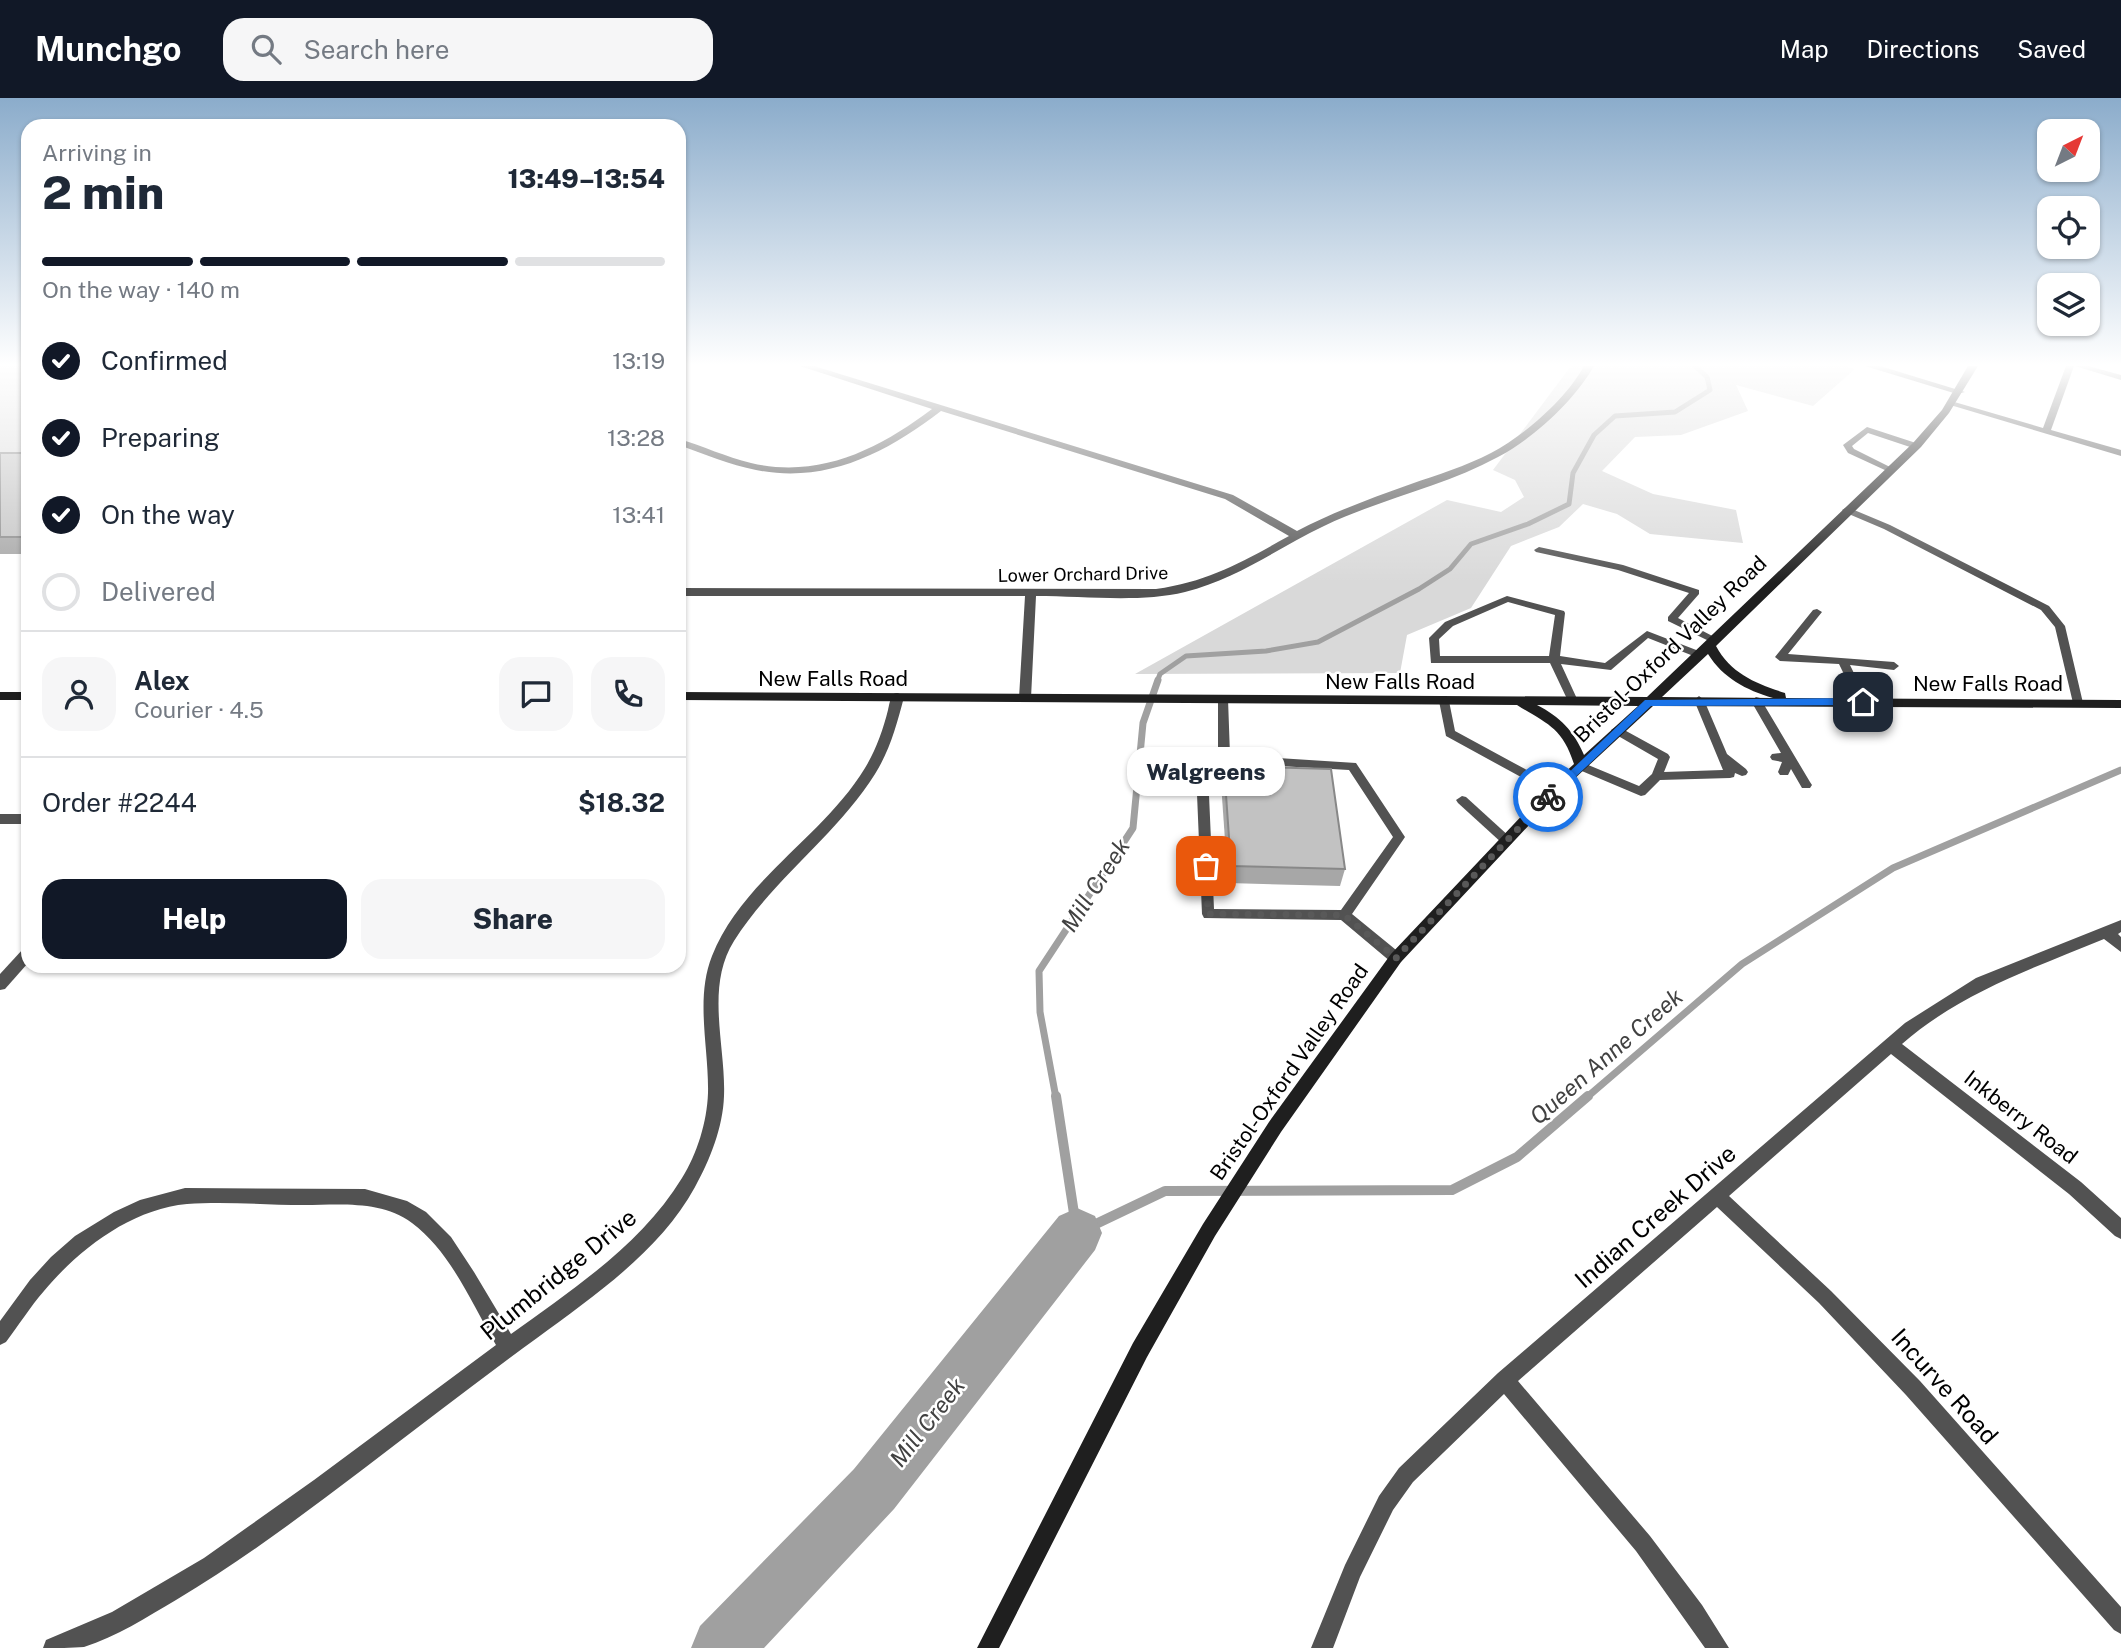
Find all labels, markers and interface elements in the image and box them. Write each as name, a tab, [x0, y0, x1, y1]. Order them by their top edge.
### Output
search box	[223, 18, 713, 81]
text: Munchgo	[35, 30, 181, 68]
icon: search	[247, 30, 285, 68]
text: Search here	[303, 34, 449, 65]
text: Map	[1780, 35, 1829, 63]
text: Directions	[1867, 35, 1979, 63]
text: Saved	[2017, 35, 2086, 63]
north arrow	[2037, 119, 2100, 182]
map controls	[2037, 119, 2100, 336]
text: Arriving in	[42, 139, 152, 166]
text: 13:49–13:54	[507, 163, 665, 194]
text: 2 min	[42, 165, 164, 219]
button: locate	[2037, 196, 2100, 259]
button: layers	[2037, 273, 2100, 336]
text: On the way · 140 m	[42, 276, 240, 303]
icon: check	[42, 342, 80, 380]
text: Confirmed	[101, 345, 228, 376]
text: 13:19	[612, 347, 665, 374]
icon: check	[42, 419, 80, 457]
text: Preparing	[101, 422, 220, 453]
text: 13:28	[607, 424, 665, 451]
icon: check	[42, 496, 80, 534]
text: On the way	[101, 499, 235, 530]
text: 13:41	[612, 501, 665, 528]
street label: Bristol-Oxford Valley Road	[1568, 550, 1772, 748]
street label: Lower Orchard Drive	[998, 562, 1168, 586]
text: Delivered	[101, 576, 216, 607]
button: person	[42, 657, 116, 731]
button: chat	[499, 657, 573, 731]
button: phone	[591, 657, 665, 731]
text: Alex	[134, 665, 190, 696]
street label: New Falls Road	[758, 666, 908, 691]
street label: New Falls Road	[1325, 669, 1475, 694]
street label: New Falls Road	[1913, 671, 2063, 696]
pin	[1833, 672, 1893, 732]
icon: home	[1844, 683, 1882, 721]
text: Courier · 4.5	[134, 696, 264, 723]
callout: Walgreens	[1127, 747, 1285, 796]
text: Walgreens	[1146, 758, 1266, 785]
courier	[1513, 762, 1583, 832]
icon: bike	[1529, 778, 1567, 816]
text: Order #2244	[42, 787, 197, 818]
text: $18.32	[578, 787, 665, 818]
water label: Mill Creek	[1055, 833, 1135, 937]
pin	[1176, 836, 1236, 896]
icon: bag	[1187, 847, 1225, 885]
button: Help	[42, 879, 347, 959]
button: Share	[361, 879, 665, 959]
street label: Bristol-Oxford Valley Road	[1205, 959, 1373, 1185]
water label: Queen Anne Creek	[1524, 982, 1688, 1130]
street label: Inkberry Road	[1959, 1065, 2083, 1169]
street label: Indian Creek Drive	[1569, 1139, 1741, 1293]
street label: Plumbridge Drive	[475, 1203, 641, 1345]
street label: Incurve Road	[1886, 1323, 2004, 1449]
water label: Mill Creek	[884, 1372, 970, 1472]

